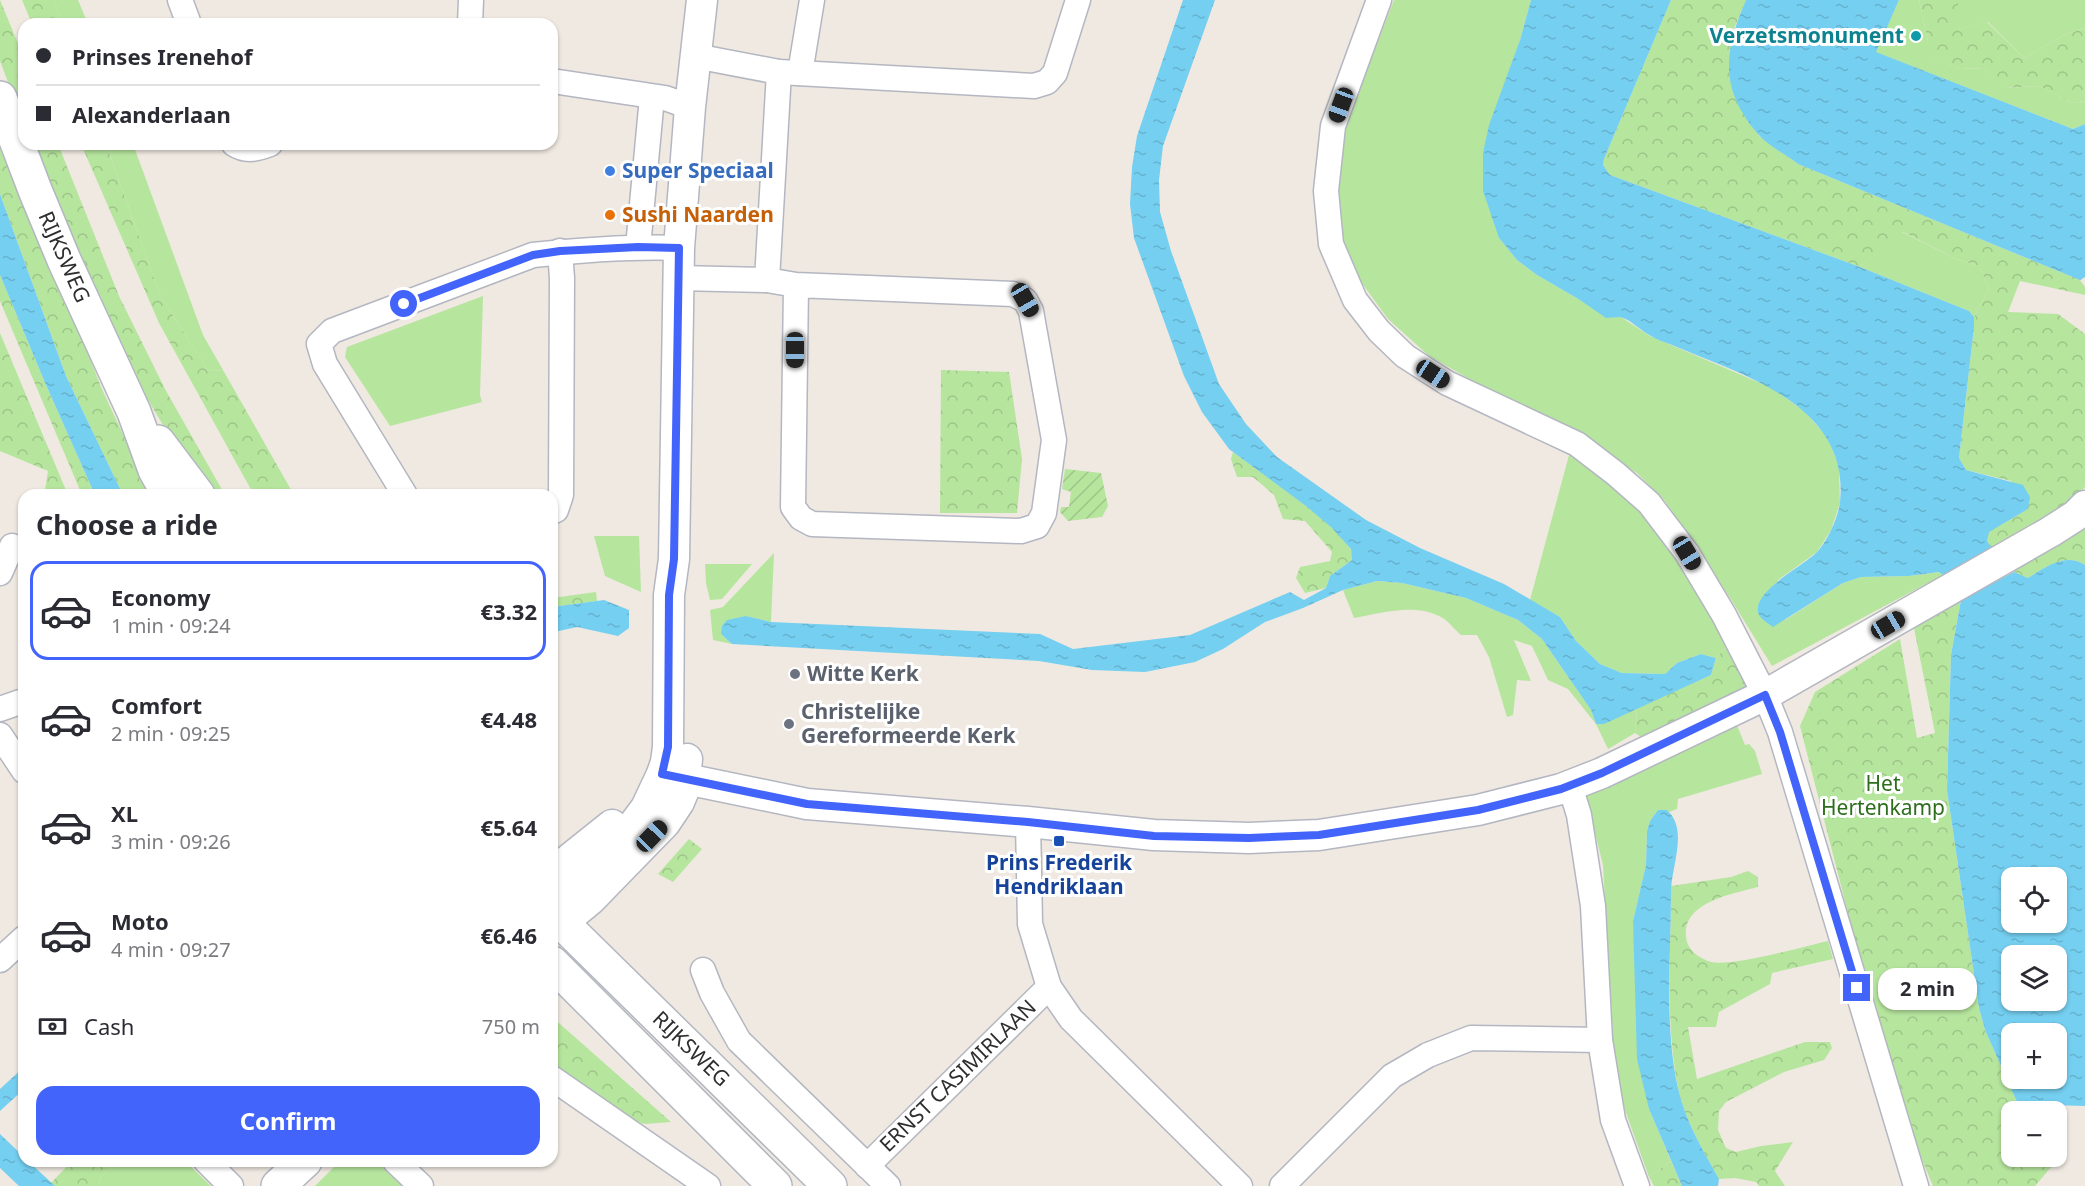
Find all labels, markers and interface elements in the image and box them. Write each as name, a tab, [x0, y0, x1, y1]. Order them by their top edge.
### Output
place label: Verzetsmonument	[1710, 21, 1904, 49]
marker: Verzetsmonument	[1909, 29, 1923, 43]
text: Prinses Irenehof	[72, 41, 252, 71]
car	[1326, 85, 1356, 125]
text: Alexanderlaan	[72, 99, 231, 129]
place label: Super Speciaal	[622, 156, 774, 184]
marker: Super Speciaal	[603, 164, 617, 178]
place label: Sushi Naarden	[622, 200, 774, 228]
street label: RIJKSWEG	[32, 207, 97, 307]
marker: Sushi Naarden	[603, 208, 617, 222]
car	[1008, 280, 1042, 320]
route start	[390, 290, 417, 317]
car	[786, 332, 804, 368]
car	[1413, 357, 1453, 391]
text: Choose a ride	[36, 506, 218, 543]
car	[1670, 533, 1704, 573]
text: Economy	[111, 582, 210, 612]
icon: car	[39, 584, 93, 638]
text: €3.32	[480, 596, 537, 626]
car	[1868, 608, 1908, 642]
text: 1 min · 09:24	[111, 612, 231, 639]
place label: Witte Kerk	[807, 659, 920, 687]
marker: Witte Kerk	[788, 667, 802, 681]
text: Comfort	[111, 690, 202, 720]
icon: car	[39, 692, 93, 746]
place label: Christelijke Gereformeerde Kerk	[801, 697, 1017, 749]
text: €4.48	[480, 704, 537, 734]
marker: Christelijke Gereformeerde Kerk	[782, 717, 796, 731]
text: 2 min · 09:25	[111, 720, 231, 747]
park label: Het Hertenkamp	[1821, 769, 1945, 821]
text: XL	[111, 798, 138, 828]
icon: car	[39, 800, 93, 854]
text: €5.64	[480, 812, 537, 842]
car	[633, 817, 671, 855]
text: 3 min · 09:26	[111, 828, 231, 855]
marker: Prins Frederik Hendriklaan	[1052, 834, 1066, 848]
place label: Prins Frederik Hendriklaan	[986, 848, 1133, 900]
map controls	[2001, 867, 2067, 1167]
button: locate	[2001, 867, 2067, 933]
text: Moto	[111, 906, 169, 936]
icon: car	[39, 908, 93, 962]
text: €6.46	[480, 920, 537, 950]
text: 4 min · 09:27	[111, 936, 231, 963]
button: layers	[2001, 945, 2067, 1011]
callout: 2 min	[1878, 967, 1977, 1009]
route end	[1843, 974, 1870, 1001]
text: 2 min	[1900, 975, 1955, 1002]
street label: ERNST CASIMIRLAAN	[873, 993, 1042, 1158]
street label: RIJKSWEG	[647, 1005, 736, 1092]
icon: cash	[36, 1010, 69, 1043]
text: Cash	[84, 1011, 134, 1041]
text: 750 m	[482, 1013, 540, 1040]
button: +	[2001, 1023, 2067, 1089]
button: Confirm	[36, 1086, 540, 1155]
button: −	[2001, 1101, 2067, 1167]

